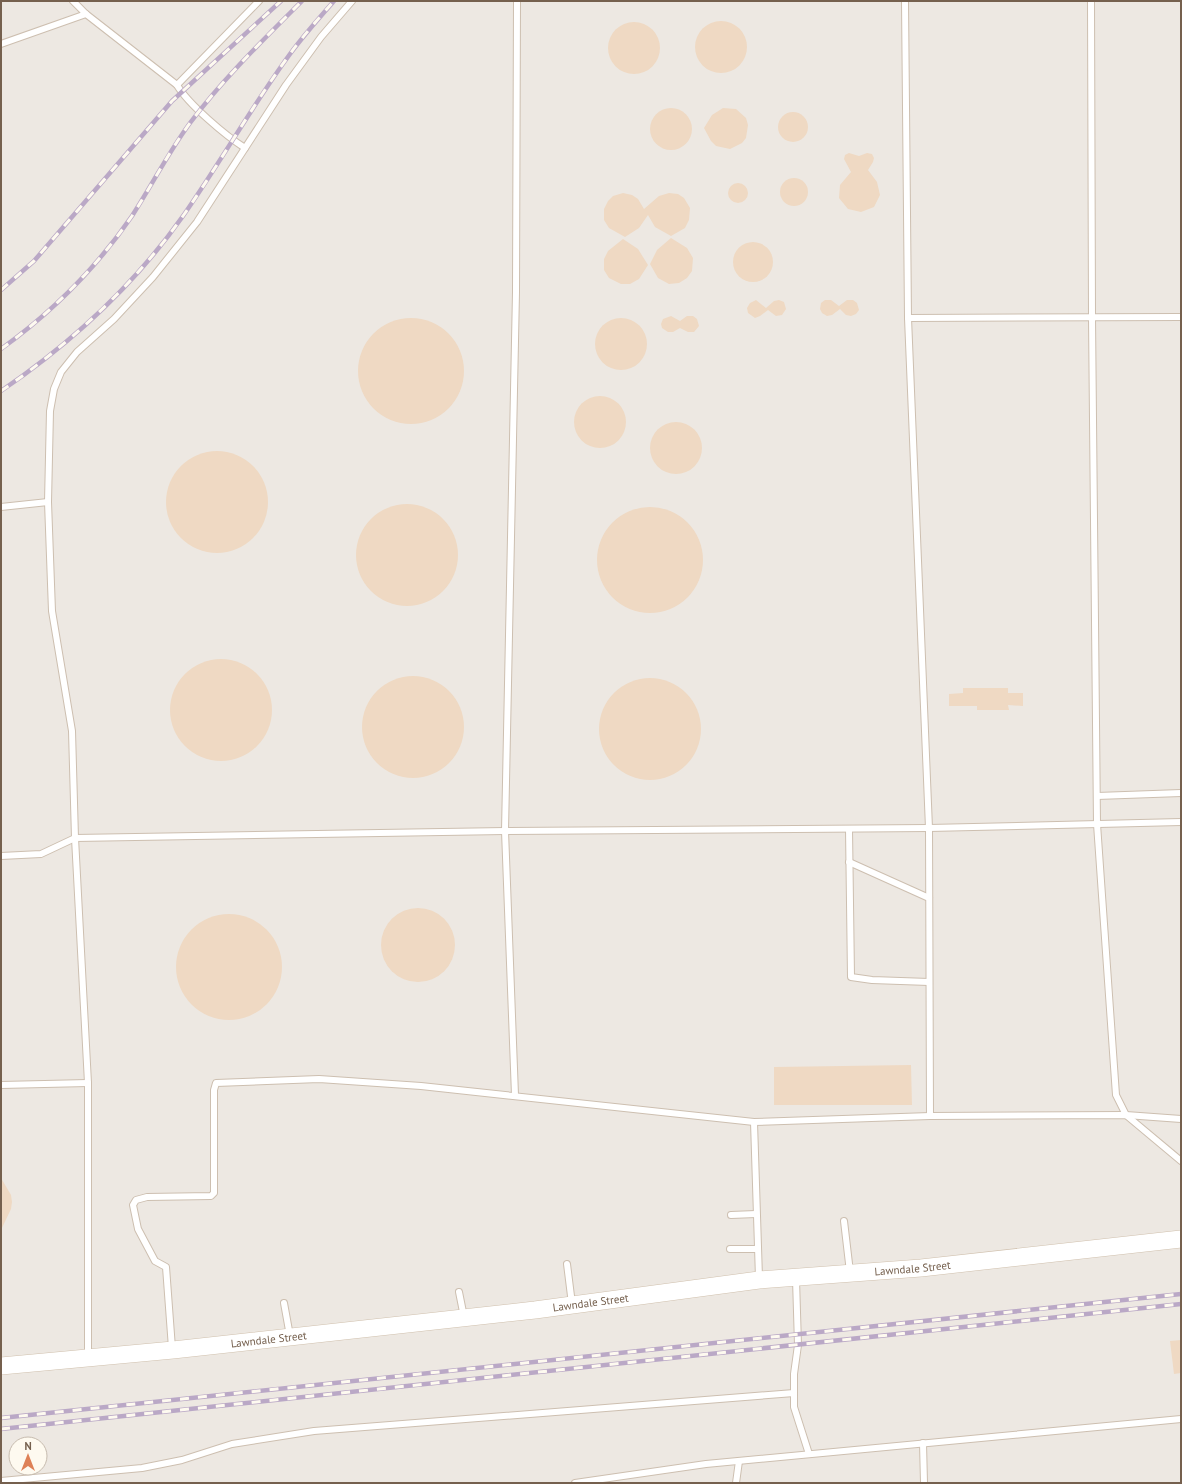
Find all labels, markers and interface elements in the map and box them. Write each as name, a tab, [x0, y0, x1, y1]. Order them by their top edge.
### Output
street label: Lawndale Street	[874, 1258, 952, 1278]
street label: Lawndale Street	[552, 1291, 630, 1315]
street label: Lawndale Street	[230, 1328, 308, 1351]
north arrow	[8, 1436, 48, 1476]
text: N	[24, 1439, 32, 1453]

